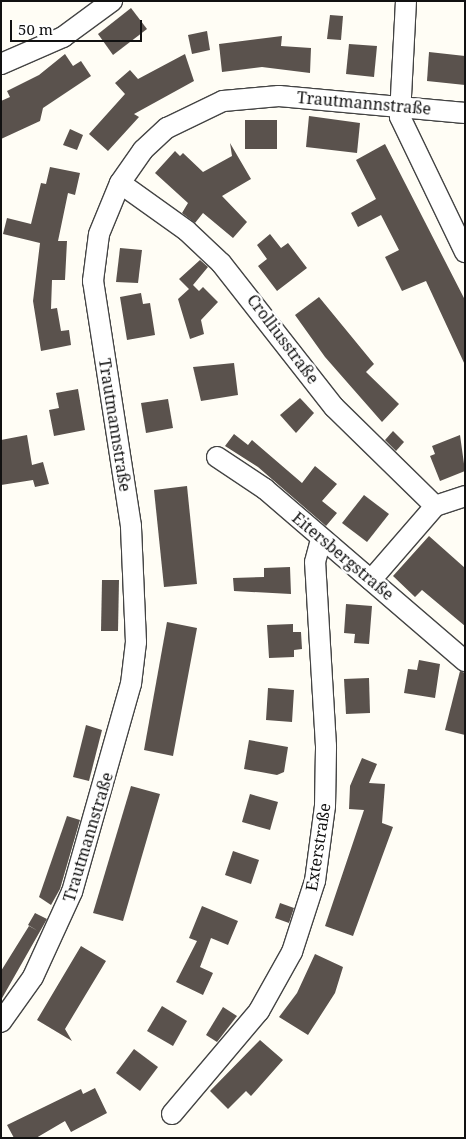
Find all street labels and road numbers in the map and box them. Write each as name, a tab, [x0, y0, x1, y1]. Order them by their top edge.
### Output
street label: Trautmannstraße	[296, 88, 432, 118]
street label: Crolliusstraße	[243, 290, 323, 388]
street label: Trautmannstraße	[95, 357, 135, 493]
street label: Eitersbergstraße	[288, 508, 398, 604]
street label: Trautmannstraße	[59, 770, 117, 904]
street label: Exterstraße	[302, 802, 334, 892]

